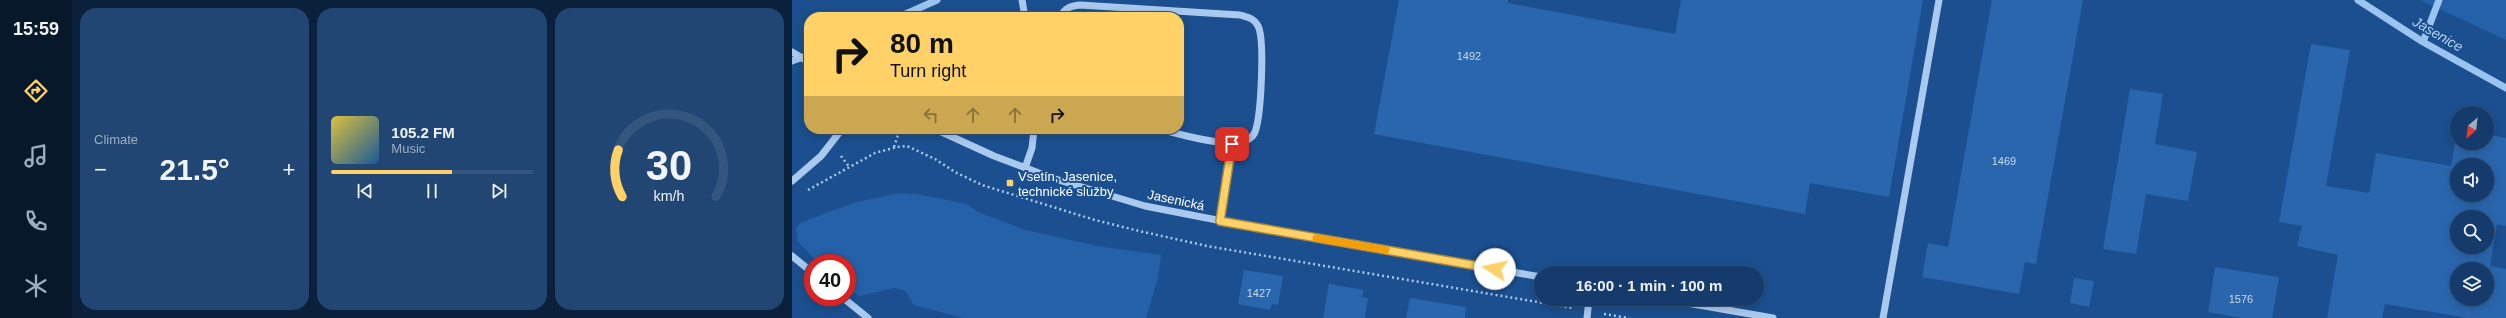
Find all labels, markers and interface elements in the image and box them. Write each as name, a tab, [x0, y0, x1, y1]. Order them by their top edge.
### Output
water label: Jasenice	[2409, 13, 2466, 55]
text: 15:59	[13, 19, 59, 39]
icon: right	[824, 28, 876, 80]
text: 80 m	[890, 28, 954, 59]
house number: 1492	[1457, 50, 1481, 62]
text: Turn right	[890, 61, 966, 81]
icon: directions	[22, 77, 50, 105]
icon: left	[920, 104, 942, 126]
icon: ahead	[962, 104, 984, 126]
icon: ahead	[1004, 104, 1026, 126]
icon: right	[1046, 104, 1068, 126]
north arrow	[2450, 106, 2494, 150]
map controls	[2450, 106, 2494, 306]
text: 105.2 FM	[391, 124, 455, 141]
pin	[1215, 127, 1249, 161]
text: Climate	[94, 132, 138, 147]
icon: arrive	[1221, 133, 1243, 155]
text: Music	[391, 141, 425, 156]
icon: music	[22, 142, 50, 170]
text: 30	[646, 142, 692, 189]
text: 21.5°	[159, 153, 230, 186]
house number: 1469	[1992, 155, 2016, 167]
text: −	[94, 157, 107, 182]
text: +	[282, 157, 295, 182]
button: sound	[2450, 158, 2494, 202]
place label: Vsetín, Jasenice, technické služby	[1018, 169, 1117, 199]
marker: Vsetín, Jasenice, technické služby	[1005, 178, 1015, 188]
icon: previous	[354, 180, 376, 202]
icon: pause	[421, 180, 443, 202]
icon: next	[488, 180, 510, 202]
street label: Jasenická	[1146, 187, 1207, 214]
text: km/h	[654, 188, 685, 204]
icon: phone	[22, 207, 50, 235]
button: search	[2450, 210, 2494, 254]
position arrow	[1474, 248, 1516, 290]
speed limit sign: 40	[804, 254, 856, 306]
button: layers	[2450, 262, 2494, 306]
icon: climate	[22, 272, 50, 300]
text: 16:00 · 1 min · 100 m	[1576, 277, 1722, 294]
house number: 1427	[1247, 287, 1271, 299]
house number: 1576	[2229, 293, 2253, 305]

